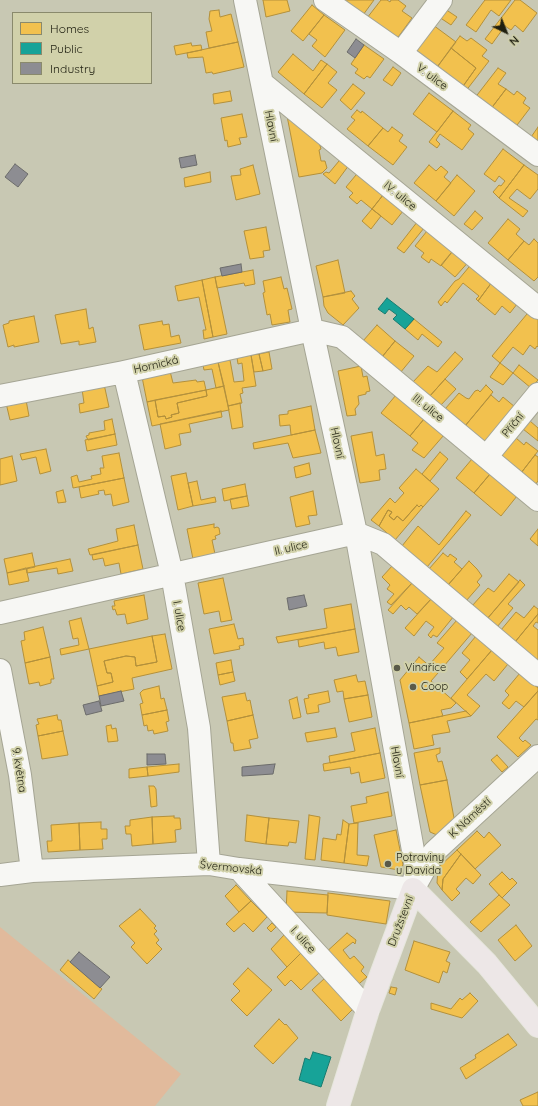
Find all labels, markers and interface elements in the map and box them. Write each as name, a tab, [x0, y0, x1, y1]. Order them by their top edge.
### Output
legend	[12, 12, 152, 84]
north arrow	[486, 12, 526, 52]
text: Homes	[50, 21, 89, 36]
text: N	[506, 33, 522, 49]
text: Public	[50, 41, 83, 56]
text: Industry	[50, 61, 95, 76]
street label: V. ulice	[414, 61, 450, 93]
street label: Hlavní	[262, 109, 280, 143]
street label: IV. ulice	[381, 179, 419, 213]
street label: Hornická	[132, 353, 180, 377]
street label: III. ulice	[410, 391, 446, 425]
street label: Příční	[499, 410, 527, 440]
street label: Hlavní	[327, 426, 347, 460]
street label: II. ulice	[273, 538, 309, 558]
street label: I. ulice	[170, 600, 188, 632]
place label: Vinařice	[405, 661, 446, 675]
marker: Vinařice	[392, 663, 402, 673]
place label: Coop	[421, 680, 448, 694]
marker: Coop	[408, 682, 418, 692]
street label: Hlavní	[388, 745, 406, 779]
street label: 9. května	[9, 747, 29, 793]
street label: K Náměstí	[446, 795, 494, 841]
place label: Potraviny u Davida	[396, 851, 444, 877]
street label: Švermovská	[199, 858, 263, 878]
marker: Potraviny u Davida	[383, 859, 393, 869]
street label: Družstevní	[385, 894, 417, 948]
street label: I. ulice	[288, 924, 318, 956]

